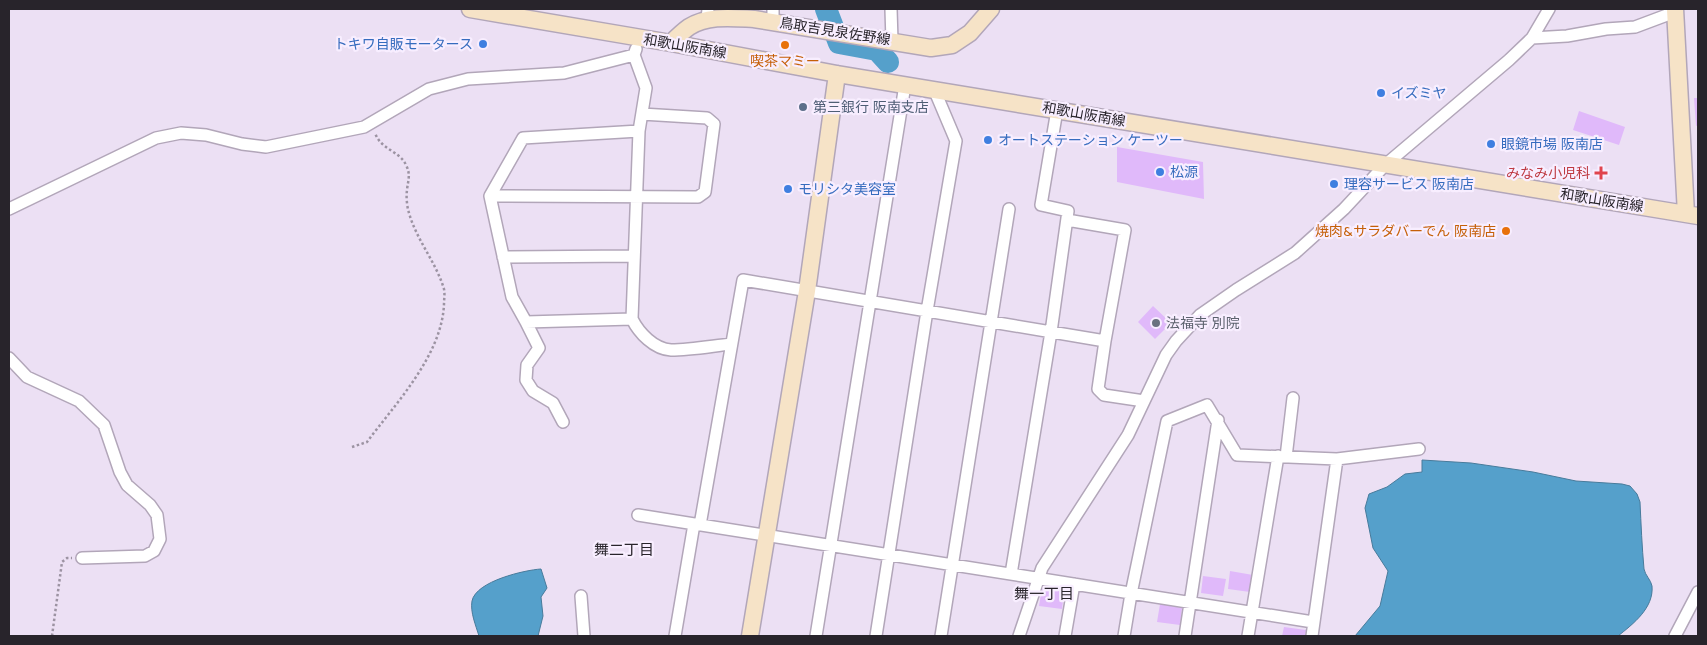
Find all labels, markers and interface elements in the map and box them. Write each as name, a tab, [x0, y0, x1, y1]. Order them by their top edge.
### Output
street label: 鳥取吉見泉佐野線	[778, 14, 892, 49]
street label: 和歌山阪南線	[642, 31, 728, 62]
place label: トキワ自販モータース	[334, 36, 473, 53]
marker: トキワ自販モータース	[477, 38, 489, 50]
marker: 喫茶マミー	[779, 39, 791, 51]
place label: 喫茶マミー	[750, 53, 820, 70]
place label: イズミヤ	[1391, 85, 1447, 102]
marker: イズミヤ	[1375, 87, 1387, 99]
place label: 第三銀行 阪南支店	[813, 99, 929, 116]
street label: 和歌山阪南線	[1041, 99, 1127, 130]
marker: 第三銀行 阪南支店	[797, 101, 809, 113]
place label: オートステーション ケーツー	[998, 132, 1183, 149]
marker: オートステーション ケーツー	[982, 134, 994, 146]
place label: 眼鏡市場 阪南店	[1501, 136, 1603, 153]
marker: 眼鏡市場 阪南店	[1485, 138, 1497, 150]
place label: 松源	[1170, 164, 1198, 181]
place label: みなみ小児科	[1506, 165, 1590, 182]
marker: 松源	[1154, 166, 1166, 178]
marker: みなみ小児科	[1594, 166, 1608, 180]
place label: 理容サービス 阪南店	[1344, 176, 1474, 193]
marker: 理容サービス 阪南店	[1328, 178, 1340, 190]
place label: モリシタ美容室	[798, 181, 896, 198]
marker: モリシタ美容室	[782, 183, 794, 195]
street label: 和歌山阪南線	[1559, 186, 1645, 215]
place label: 焼肉&サラダバーでん 阪南店	[1315, 223, 1496, 240]
marker: 焼肉&サラダバーでん 阪南店	[1500, 225, 1512, 237]
place label: 法福寺 別院	[1166, 315, 1240, 332]
marker: 法福寺 別院	[1150, 317, 1162, 329]
district label: 舞二丁目	[594, 541, 654, 559]
district label: 舞一丁目	[1014, 585, 1074, 603]

